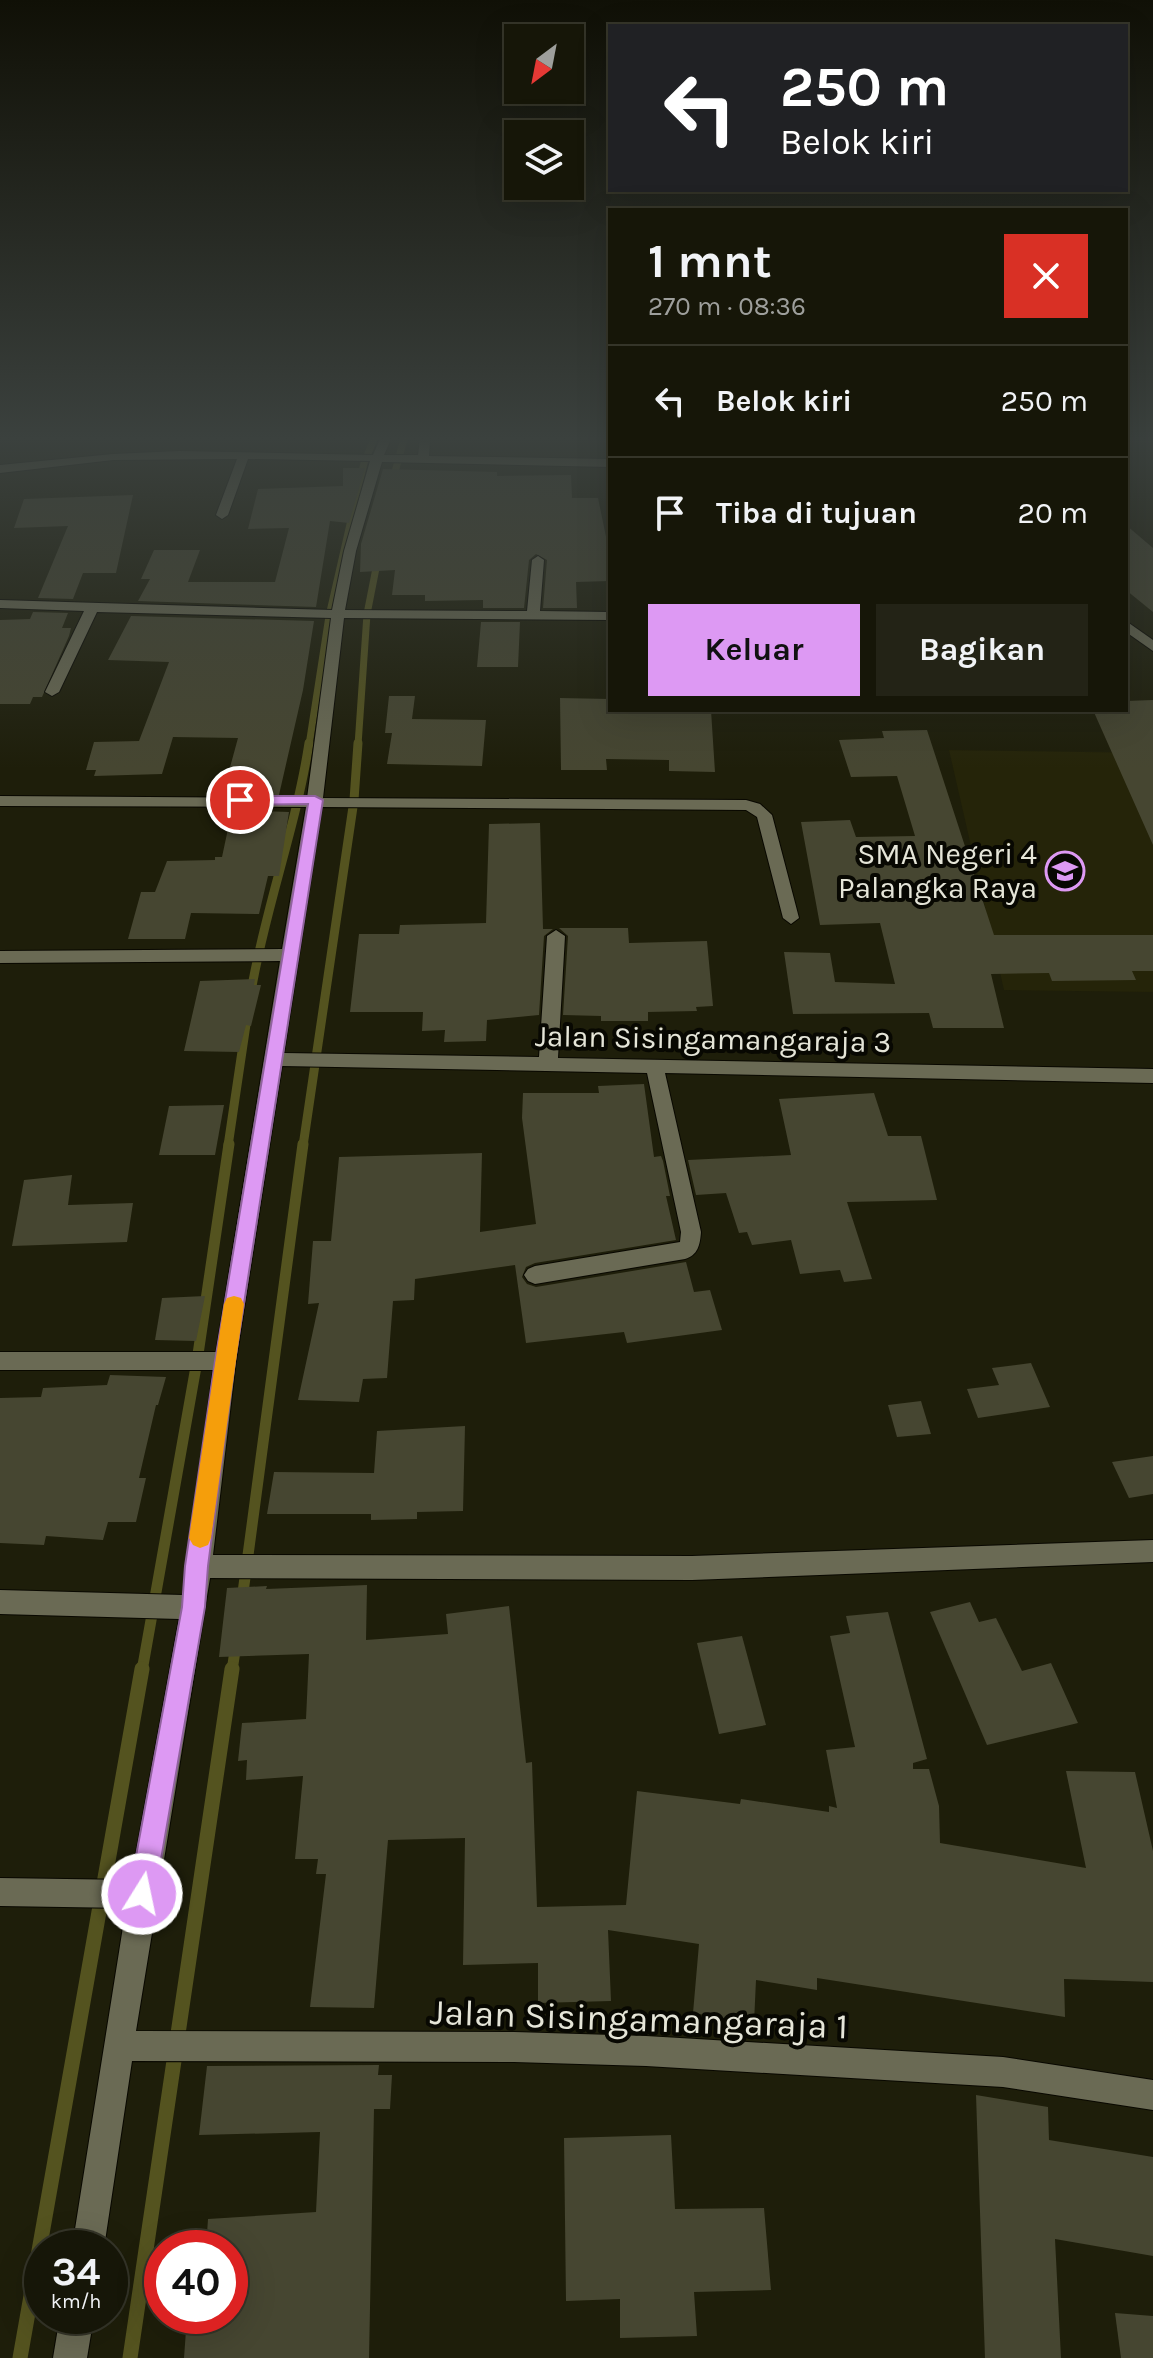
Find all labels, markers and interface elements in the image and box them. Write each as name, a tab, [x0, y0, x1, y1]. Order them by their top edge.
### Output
north arrow	[504, 24, 584, 104]
map controls	[504, 24, 584, 200]
text: 250 m	[780, 54, 949, 119]
icon: left	[648, 56, 752, 160]
button: layers	[504, 120, 584, 200]
text: Belok kiri	[780, 121, 934, 163]
text: 1 mnt	[648, 233, 772, 289]
button: close	[1004, 234, 1088, 318]
text: 270 m · 08:36	[648, 291, 806, 322]
icon: left	[648, 379, 692, 423]
text: Belok kiri	[716, 383, 852, 419]
text: 250 m	[1001, 383, 1088, 419]
icon: arrive	[648, 491, 692, 535]
text: Tiba di tujuan	[716, 495, 917, 531]
text: 20 m	[1018, 495, 1088, 531]
button: Keluar	[648, 604, 860, 696]
button: Bagikan	[876, 604, 1088, 696]
pin	[206, 766, 274, 834]
icon: arrive	[218, 778, 262, 822]
place label: SMA Negeri 4 Palangka Raya	[838, 836, 1037, 906]
school or university icon: SMA Negeri 4 Palangka Raya	[1044, 850, 1086, 892]
street label: Jalan Sisingamangaraja 3	[535, 1018, 891, 1060]
position arrow	[100, 1852, 184, 1936]
street label: Jalan Sisingamangaraja 1	[429, 1991, 849, 2047]
speed limit sign: 40	[144, 2230, 248, 2334]
text: 34	[52, 2248, 100, 2295]
text: km/h	[51, 2290, 101, 2313]

